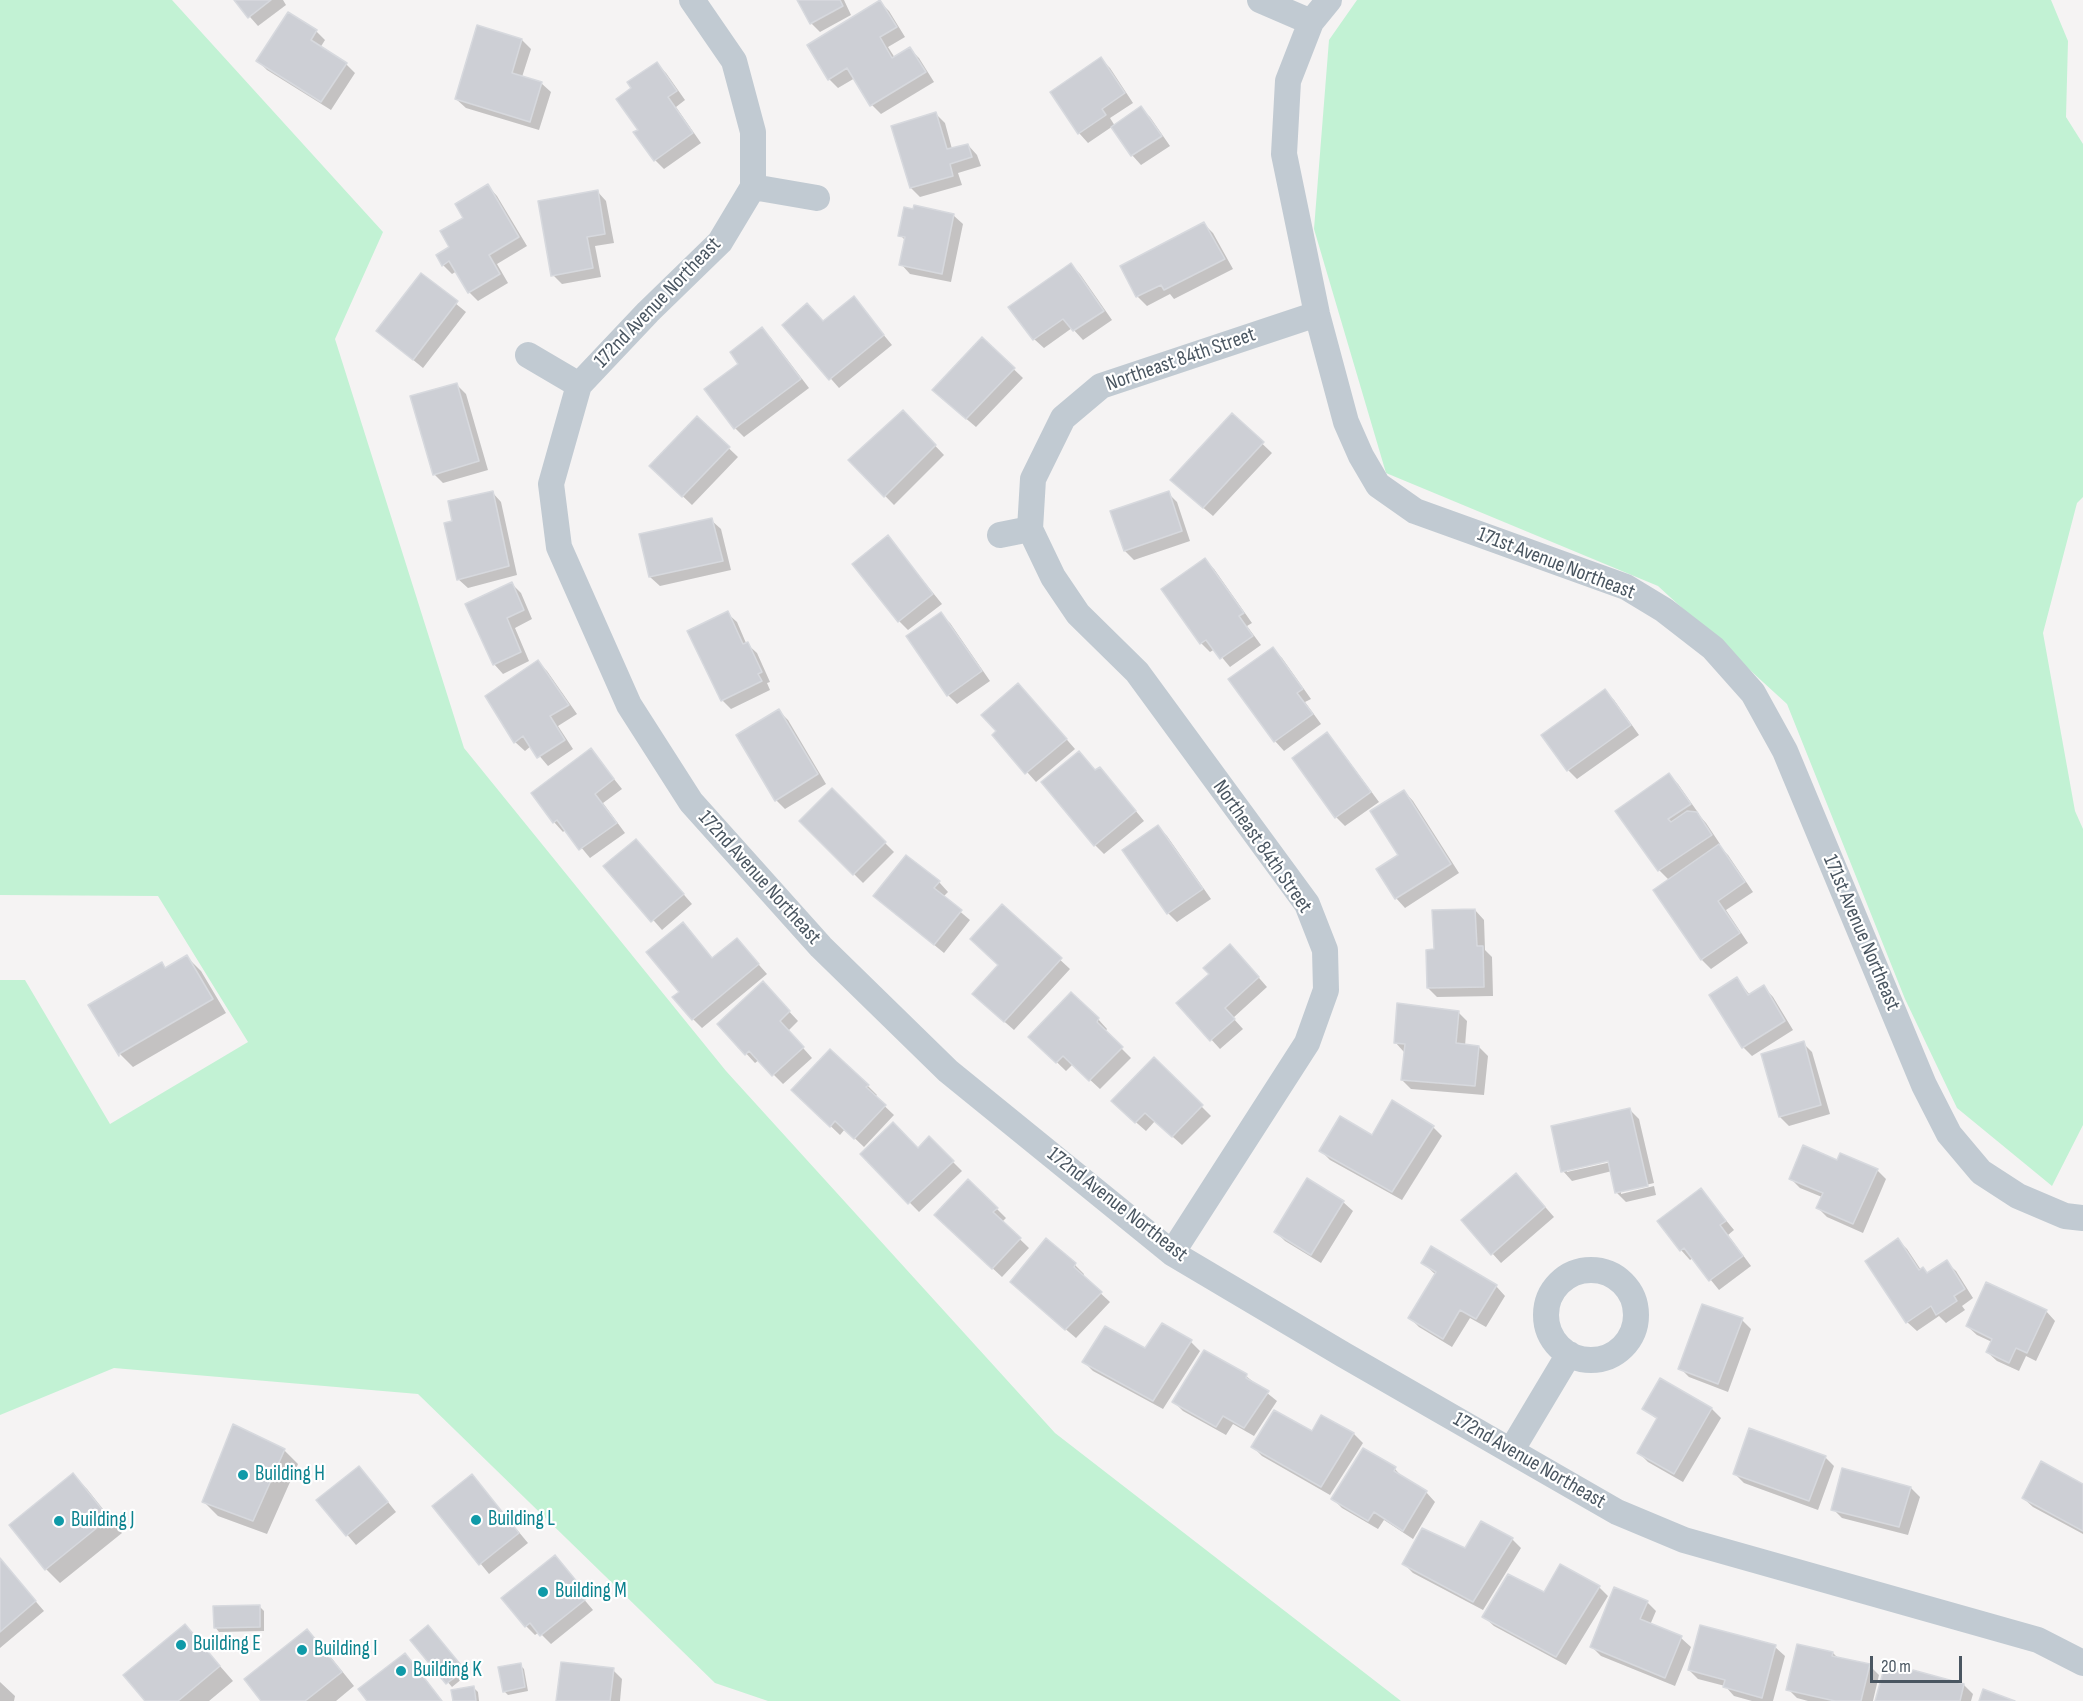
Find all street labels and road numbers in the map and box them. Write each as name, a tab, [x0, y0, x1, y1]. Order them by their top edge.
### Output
street label: 172nd Avenue Northeast	[589, 233, 727, 373]
street label: Northeast 84th Street	[1103, 323, 1259, 397]
street label: 171st Avenue Northeast	[1474, 522, 1638, 606]
street label: Northeast 84th Street	[1207, 776, 1317, 918]
street label: 172nd Avenue Northeast	[692, 806, 826, 950]
street label: 171st Avenue Northeast	[1817, 851, 1905, 1015]
street label: 172nd Avenue Northeast	[1042, 1142, 1192, 1268]
street label: 172nd Avenue Northeast	[1448, 1407, 1610, 1515]

